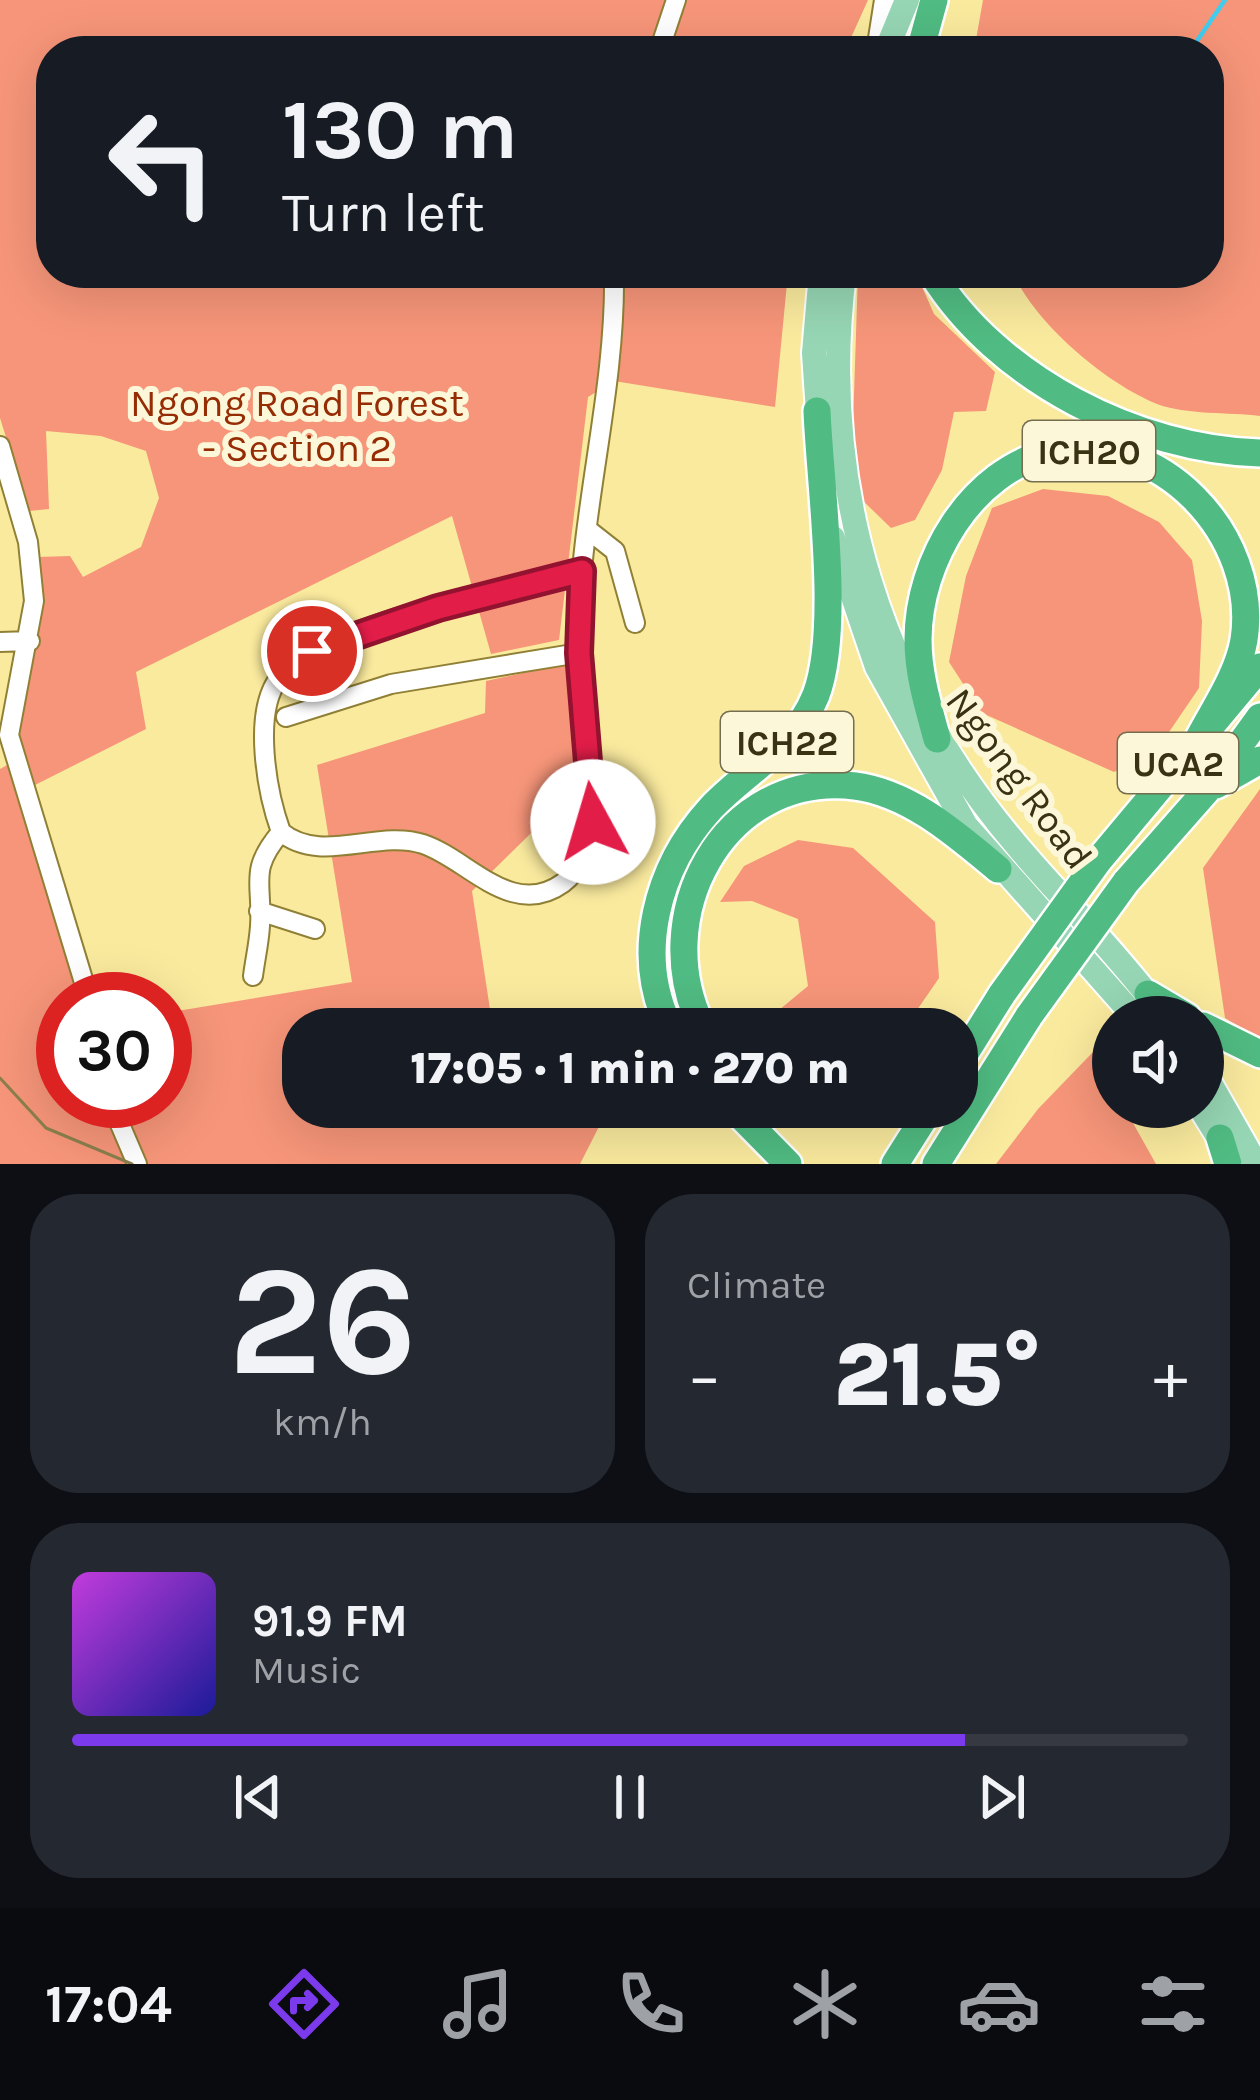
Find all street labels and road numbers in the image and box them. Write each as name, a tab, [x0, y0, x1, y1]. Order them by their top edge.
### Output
road number: ICH20	[1023, 421, 1155, 481]
street label: Ngong Road	[936, 679, 1102, 878]
road number: ICH22	[721, 712, 853, 772]
road number: UCA2	[1118, 733, 1238, 793]

